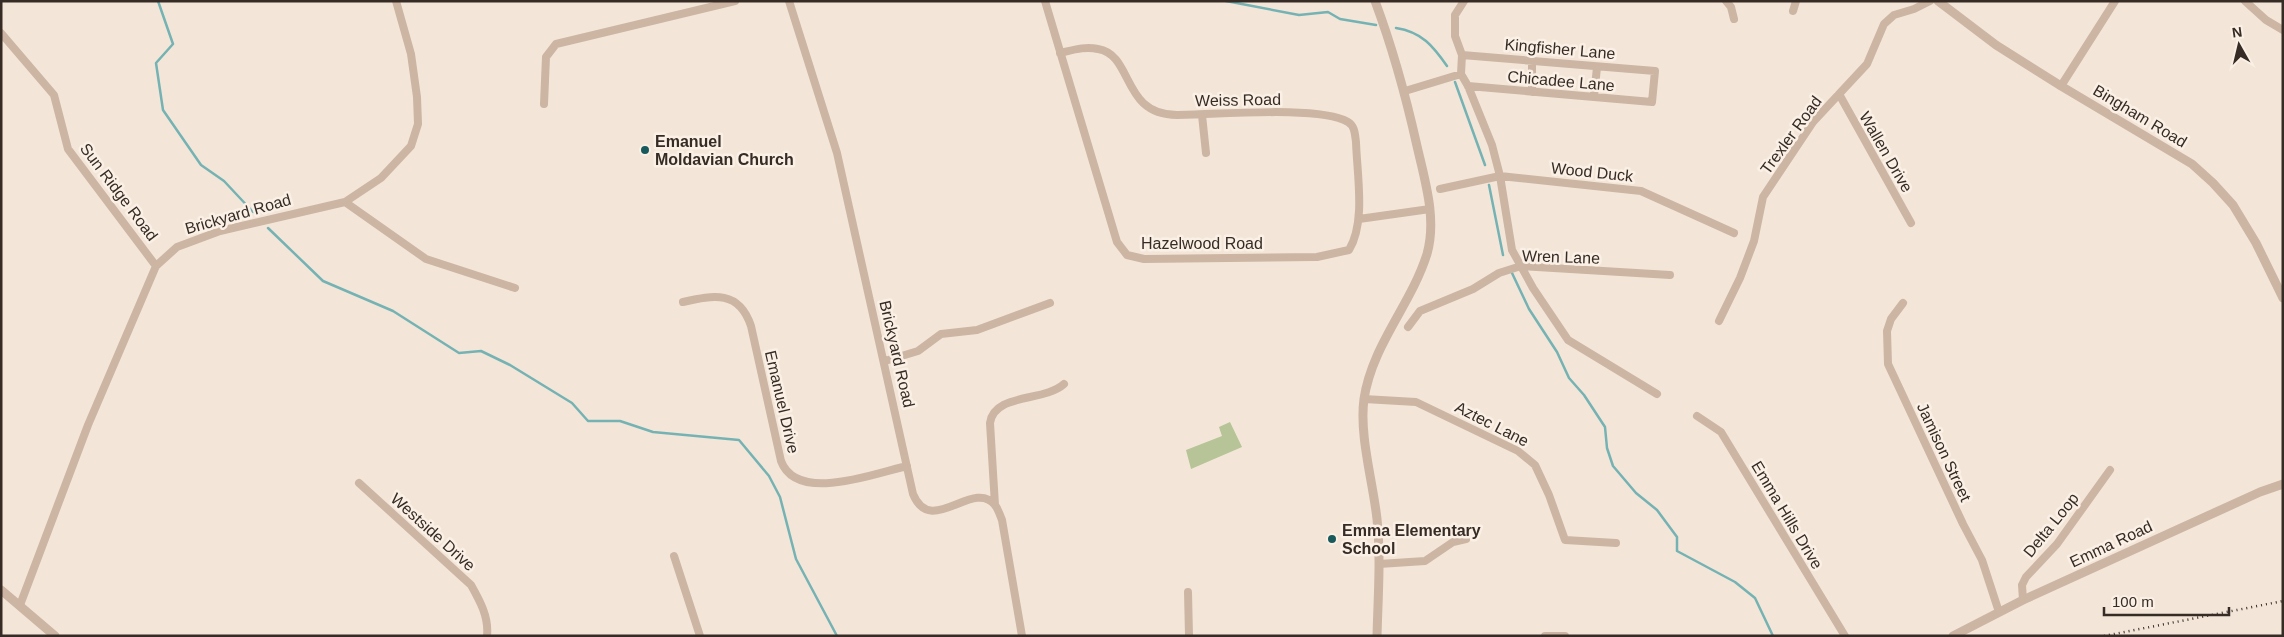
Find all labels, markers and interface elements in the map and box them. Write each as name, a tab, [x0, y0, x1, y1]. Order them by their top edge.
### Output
north arrow	[2214, 20, 2264, 70]
text: N	[2231, 23, 2243, 41]
street label: Kingfisher Lane	[1504, 36, 1616, 62]
street label: Chicadee Lane	[1507, 68, 1615, 94]
street label: Bingham Road	[2090, 81, 2190, 151]
street label: Weiss Road	[1195, 91, 1281, 109]
street label: Trexler Road	[1757, 93, 1825, 177]
street label: Wallen Drive	[1856, 109, 1916, 195]
place label: Emanuel Moldavian Church	[655, 133, 794, 168]
street label: Sun Ridge Road	[77, 140, 161, 244]
marker: Emanuel Moldavian Church	[639, 144, 651, 156]
street label: Wood Duck	[1550, 159, 1635, 185]
street label: Brickyard Road	[183, 191, 293, 237]
street label: Hazelwood Road	[1141, 235, 1263, 252]
street label: Wren Lane	[1522, 247, 1600, 267]
street label: Brickyard Road	[876, 299, 918, 409]
street label: Emanuel Drive	[762, 349, 802, 455]
street label: Aztec Lane	[1452, 398, 1532, 450]
street label: Jamison Street	[1914, 400, 1974, 504]
street label: Emma Hills Drive	[1748, 458, 1826, 572]
street label: Delta Loop	[2020, 489, 2082, 560]
street label: Westside Drive	[387, 490, 479, 574]
street label: Emma Road	[2067, 518, 2155, 570]
place label: Emma Elementary School	[1342, 522, 1481, 557]
marker: Emma Elementary School	[1326, 533, 1338, 545]
scale bar	[2104, 584, 2229, 616]
text: 100 m	[2112, 593, 2154, 610]

